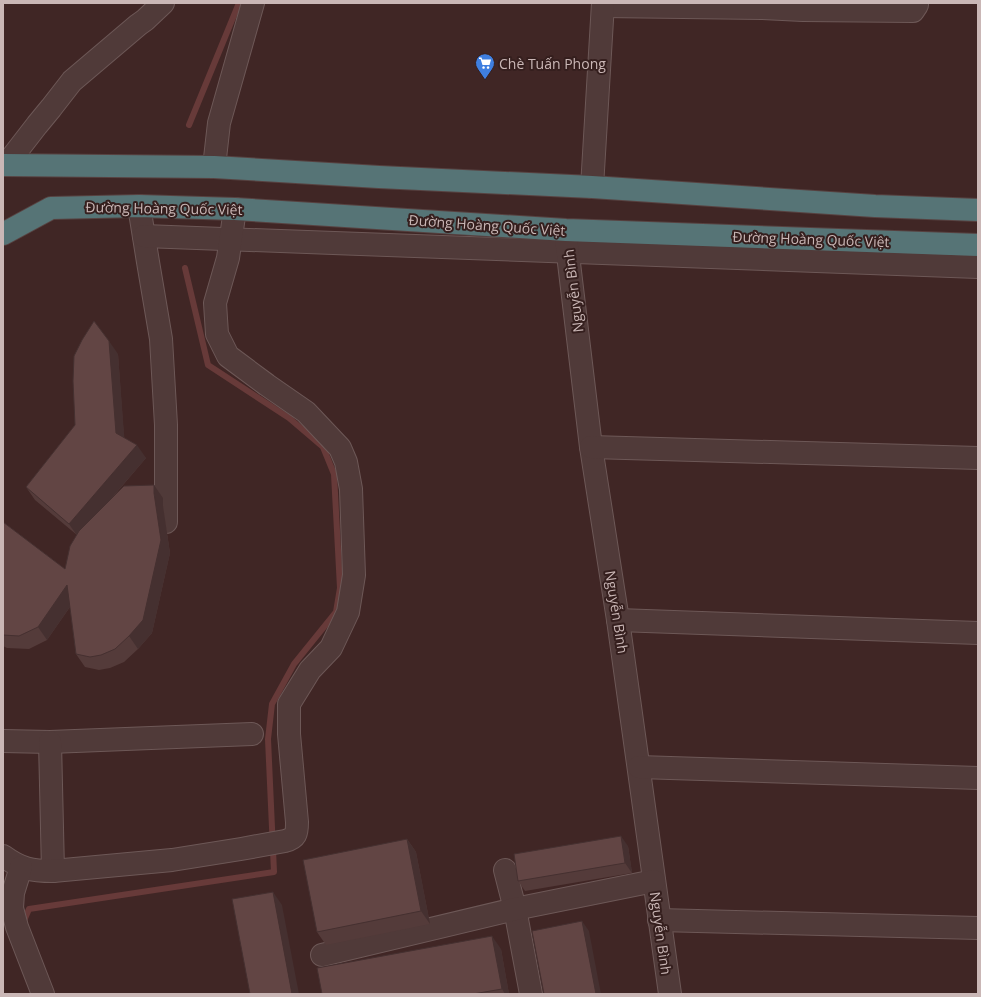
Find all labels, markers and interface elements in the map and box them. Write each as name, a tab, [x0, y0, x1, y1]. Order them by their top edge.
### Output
supermarket icon: Chè Tuấn Phong	[474, 52, 496, 80]
place label: Chè Tuấn Phong	[499, 54, 606, 73]
street label: Đường Hoàng Quốc Việt	[85, 197, 243, 219]
street label: Đường Hoàng Quốc Việt	[408, 210, 566, 240]
street label: Đường Hoàng Quốc Việt	[732, 227, 890, 251]
street label: Nguyễn Bình	[558, 248, 588, 334]
street label: Nguyễn Bình	[601, 569, 633, 655]
street label: Nguyễn Bình	[646, 890, 676, 976]

